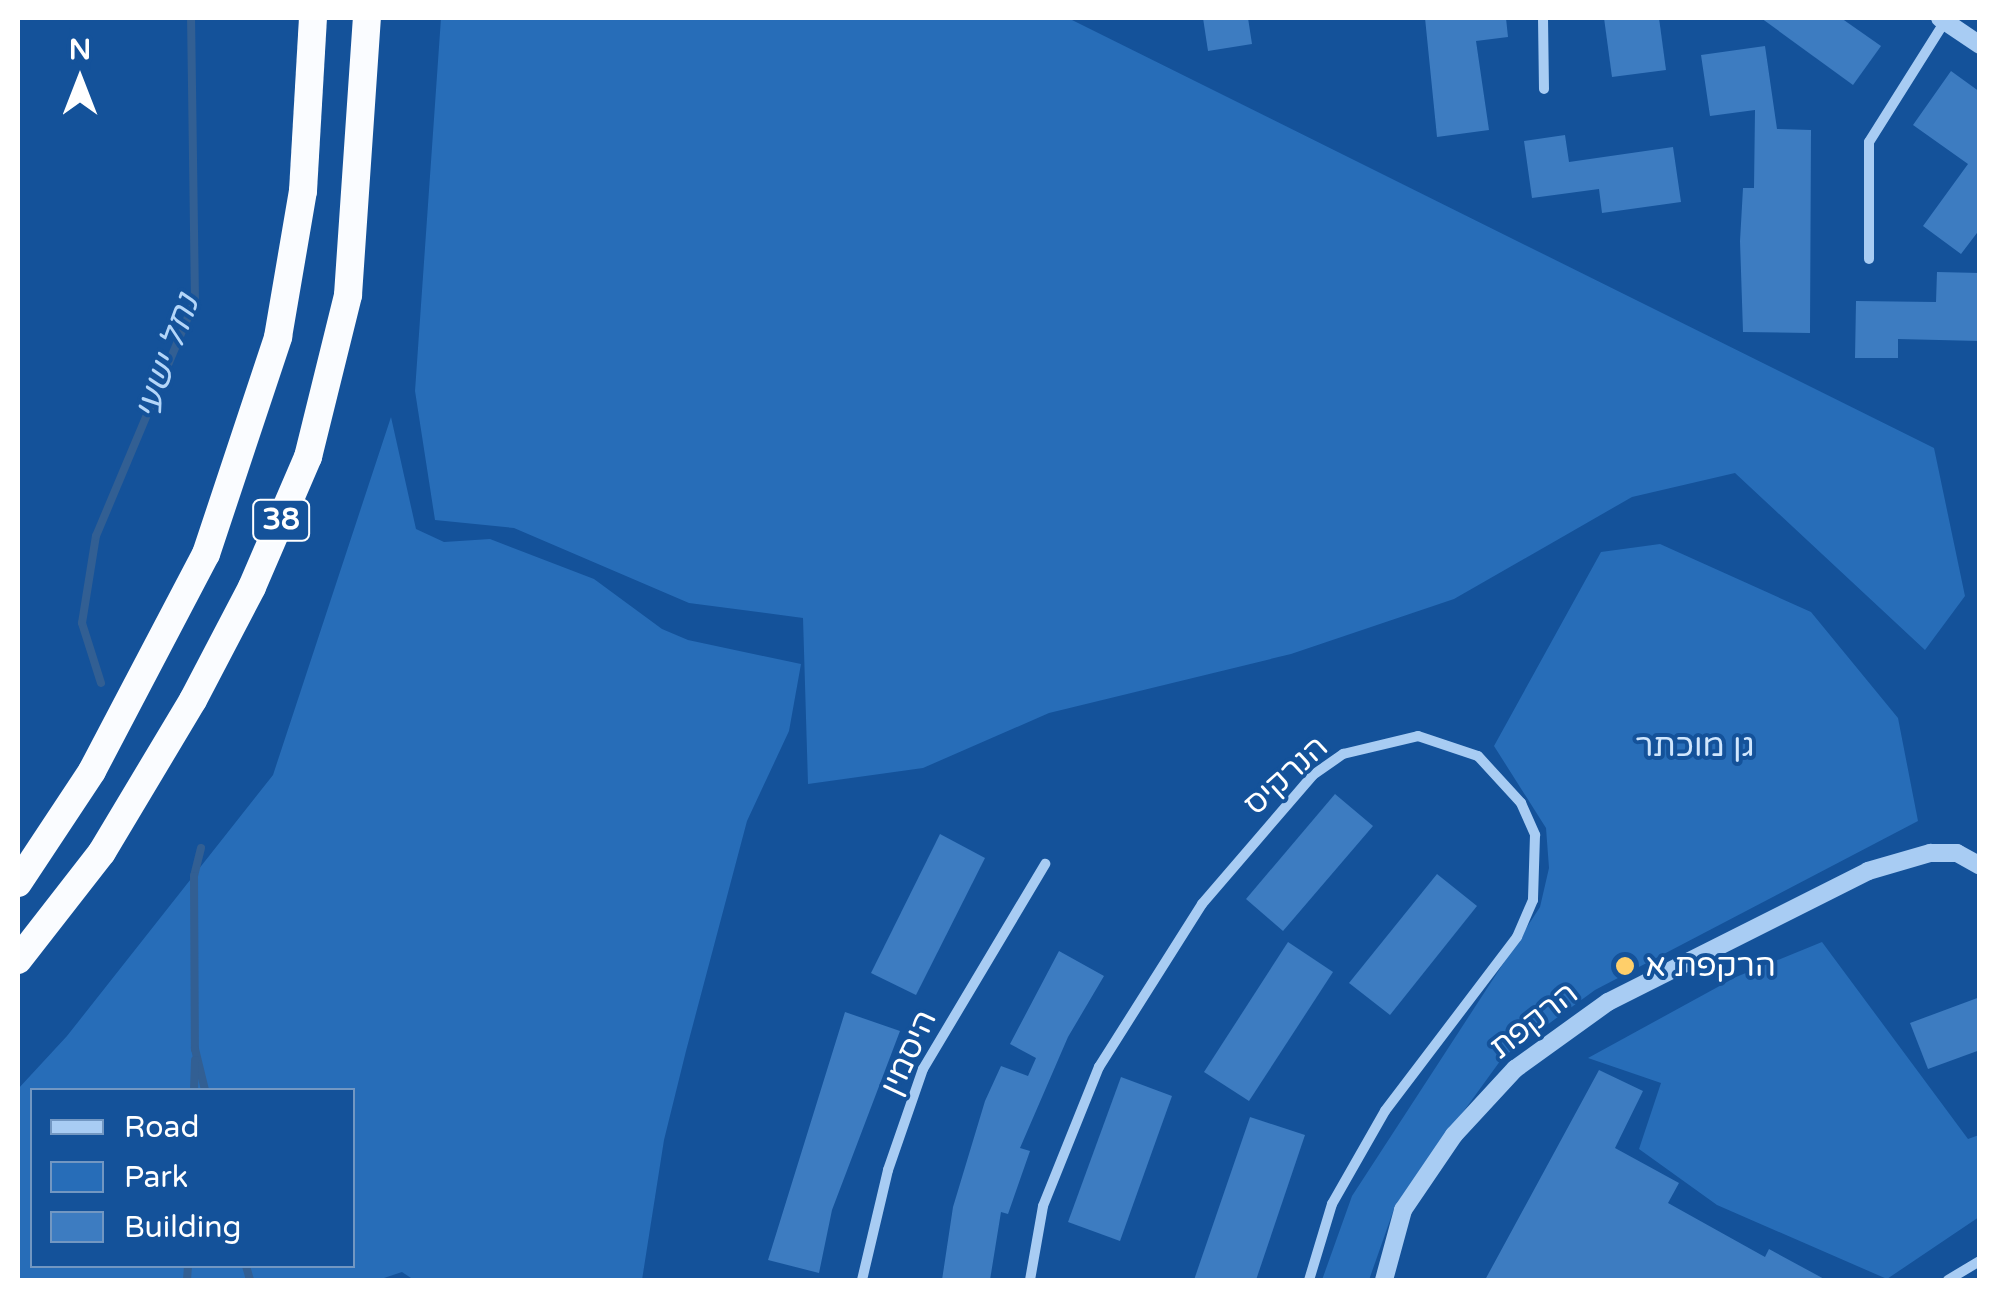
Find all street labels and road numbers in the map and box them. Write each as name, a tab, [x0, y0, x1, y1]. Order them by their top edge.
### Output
road number: 38	[251, 495, 311, 545]
street label: הנרקיס	[1236, 728, 1336, 824]
street label: הרקפת	[1482, 975, 1586, 1067]
street label: היסמין	[873, 1004, 945, 1102]

